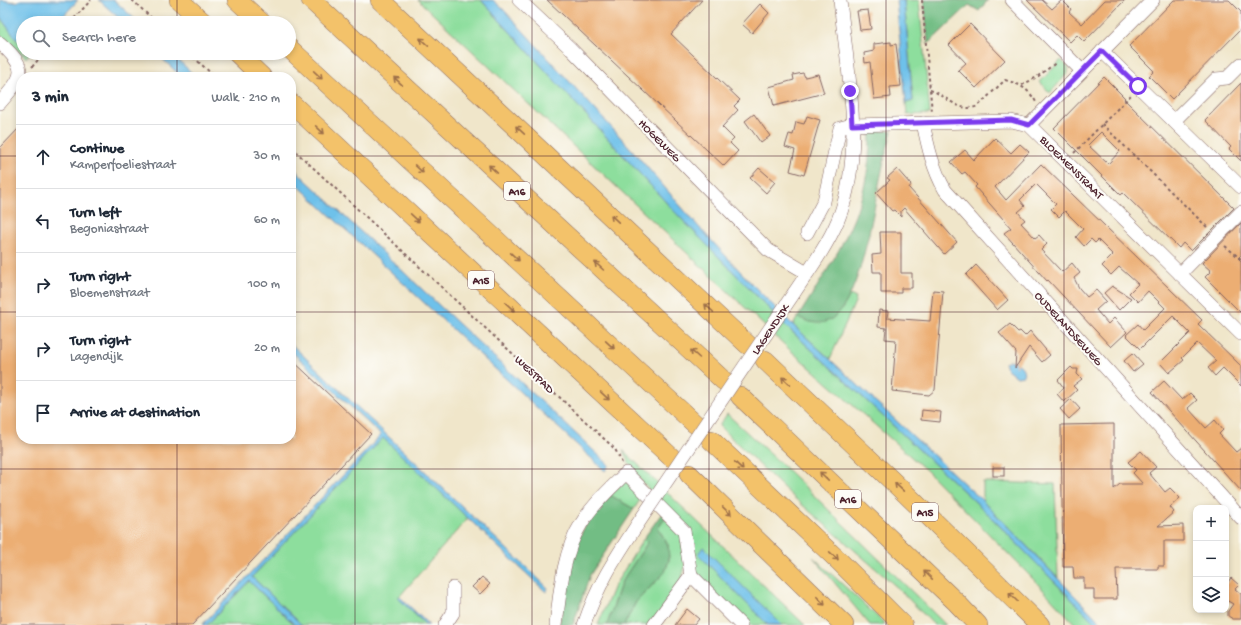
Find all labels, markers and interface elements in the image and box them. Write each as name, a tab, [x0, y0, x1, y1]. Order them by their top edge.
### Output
search box	[16, 16, 296, 60]
icon: search	[30, 27, 52, 49]
text: Search here	[62, 29, 136, 47]
one-way arrow	[420, 38, 430, 47]
one-way arrow	[312, 70, 323, 79]
one-way arrow	[393, 76, 403, 85]
route start	[1129, 77, 1147, 95]
route end	[841, 82, 859, 100]
text: 3 min	[32, 88, 69, 108]
text: Walk · 210 m	[212, 91, 280, 106]
street label: HOGEWEG	[634, 117, 683, 166]
one-way arrow	[314, 125, 324, 134]
one-way arrow	[514, 126, 525, 135]
street label: BLOEMENSTRAAT	[1035, 133, 1106, 204]
text: Continue	[70, 140, 124, 158]
icon: ahead	[32, 146, 54, 168]
text: 30 m	[254, 149, 280, 164]
text: Kamperfoeliestraat	[70, 158, 176, 173]
one-way arrow	[414, 164, 424, 173]
one-way arrow	[488, 164, 498, 174]
road number: A16	[504, 182, 530, 200]
text: Turn left	[70, 204, 121, 222]
icon: left	[32, 210, 54, 232]
text: 60 m	[254, 213, 280, 228]
one-way arrow	[410, 214, 420, 223]
one-way arrow	[610, 214, 620, 224]
text: Begoniastraat	[70, 222, 148, 237]
one-way arrow	[509, 252, 519, 261]
one-way arrow	[594, 262, 604, 271]
text: Turn right	[70, 268, 130, 286]
road number: A15	[468, 271, 494, 289]
icon: right	[32, 274, 54, 296]
text: 100 m	[248, 277, 280, 292]
text: Bloemenstraat	[70, 286, 150, 301]
street label: OUDELANDSEWEG	[1031, 289, 1105, 370]
street label: LAGENDIJK	[750, 301, 794, 358]
one-way arrow	[505, 302, 515, 312]
one-way arrow	[704, 303, 714, 313]
text: Turn right	[70, 332, 130, 350]
icon: right	[32, 338, 54, 360]
one-way arrow	[605, 340, 615, 350]
text: 20 m	[254, 341, 280, 356]
text: Lagendijk	[70, 350, 122, 365]
one-way arrow	[690, 350, 700, 359]
street label: WESTPAD	[511, 354, 557, 398]
one-way arrow	[781, 376, 792, 385]
one-way arrow	[600, 391, 610, 400]
icon: arrive	[32, 402, 54, 424]
text: Arrive at destination	[70, 404, 200, 422]
one-way arrow	[734, 462, 744, 471]
one-way arrow	[819, 471, 829, 481]
one-way arrow	[894, 482, 904, 492]
road number: A16	[835, 490, 861, 508]
road number: A15	[912, 503, 938, 521]
map controls	[1193, 505, 1229, 613]
button: +	[1193, 505, 1229, 541]
one-way arrow	[722, 506, 732, 516]
button: −	[1193, 541, 1229, 577]
one-way arrow	[829, 551, 839, 561]
one-way arrow	[923, 570, 933, 580]
button: layers	[1193, 577, 1229, 613]
one-way arrow	[1008, 592, 1018, 602]
one-way arrow	[816, 596, 825, 606]

